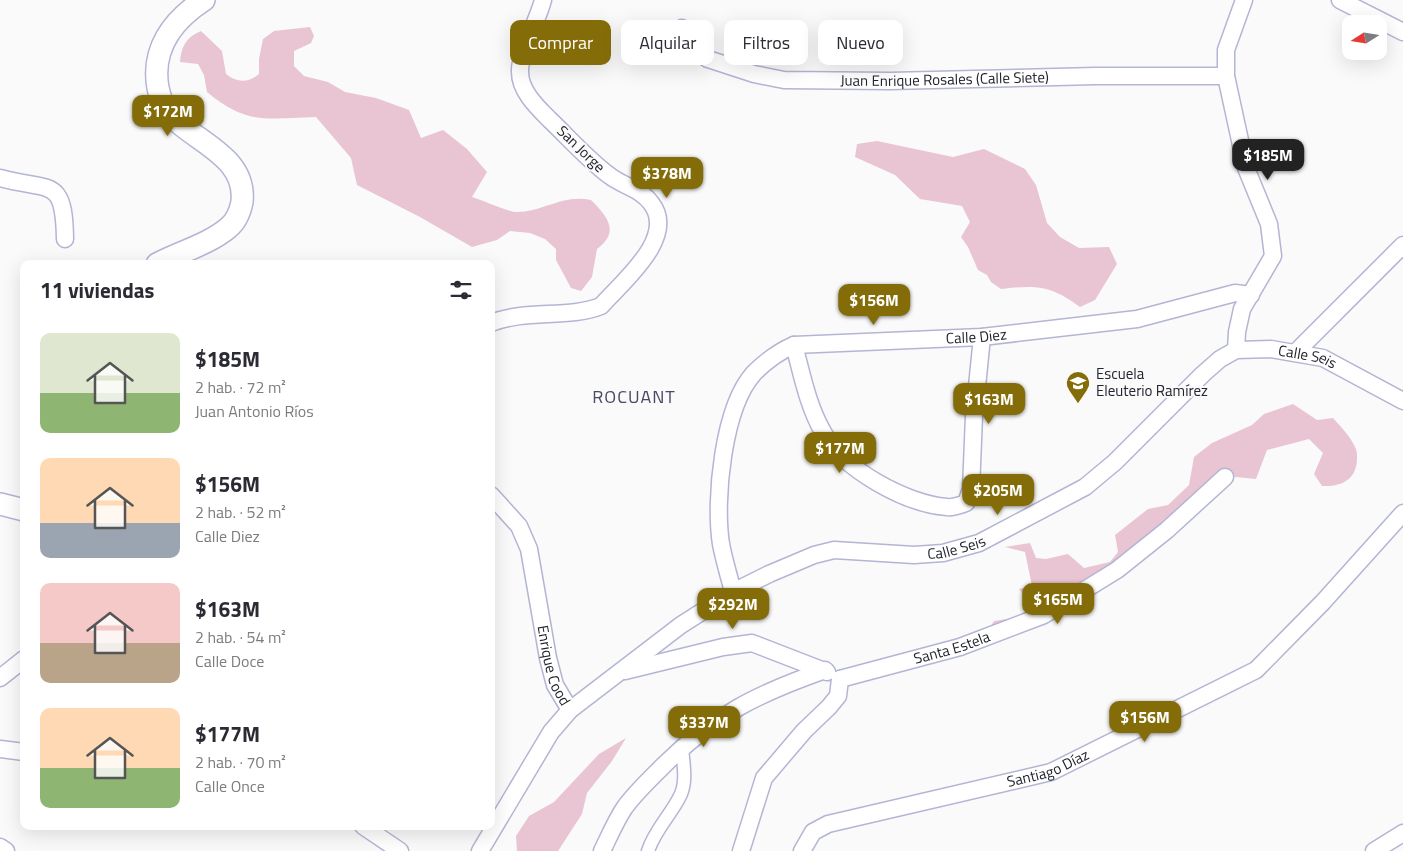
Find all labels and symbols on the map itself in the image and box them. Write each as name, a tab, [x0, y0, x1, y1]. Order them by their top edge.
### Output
north arrow	[1342, 15, 1388, 60]
street label: Juan Enrique Rosales (Calle Siete)	[840, 65, 1049, 92]
pin: $172M	[133, 94, 203, 137]
street label: San Jorge	[552, 120, 611, 178]
pin: $185M	[1233, 138, 1303, 181]
pin: $378M	[632, 156, 702, 199]
pin: $156M	[839, 284, 909, 326]
street label: Calle Diez	[945, 322, 1008, 350]
street label: Calle Seis	[1276, 338, 1341, 374]
place label: Escuela Eleuterio Ramírez	[1096, 362, 1208, 402]
school or university icon: Escuela Eleuterio Ramírez	[1065, 370, 1091, 404]
pin: $163M	[954, 382, 1024, 425]
district label: ROCUANT	[592, 383, 676, 410]
pin: $177M	[805, 432, 875, 474]
pin: $205M	[963, 474, 1033, 516]
street label: Calle Seis	[926, 529, 990, 565]
pin: $165M	[1023, 582, 1093, 625]
pin: $292M	[698, 588, 768, 630]
street label: Enrique Cood	[531, 623, 577, 710]
street label: Santa Estela	[911, 624, 994, 670]
pin: $156M	[1110, 700, 1180, 743]
pin: $337M	[669, 706, 739, 748]
street label: Santiago Díaz	[1004, 743, 1093, 793]

